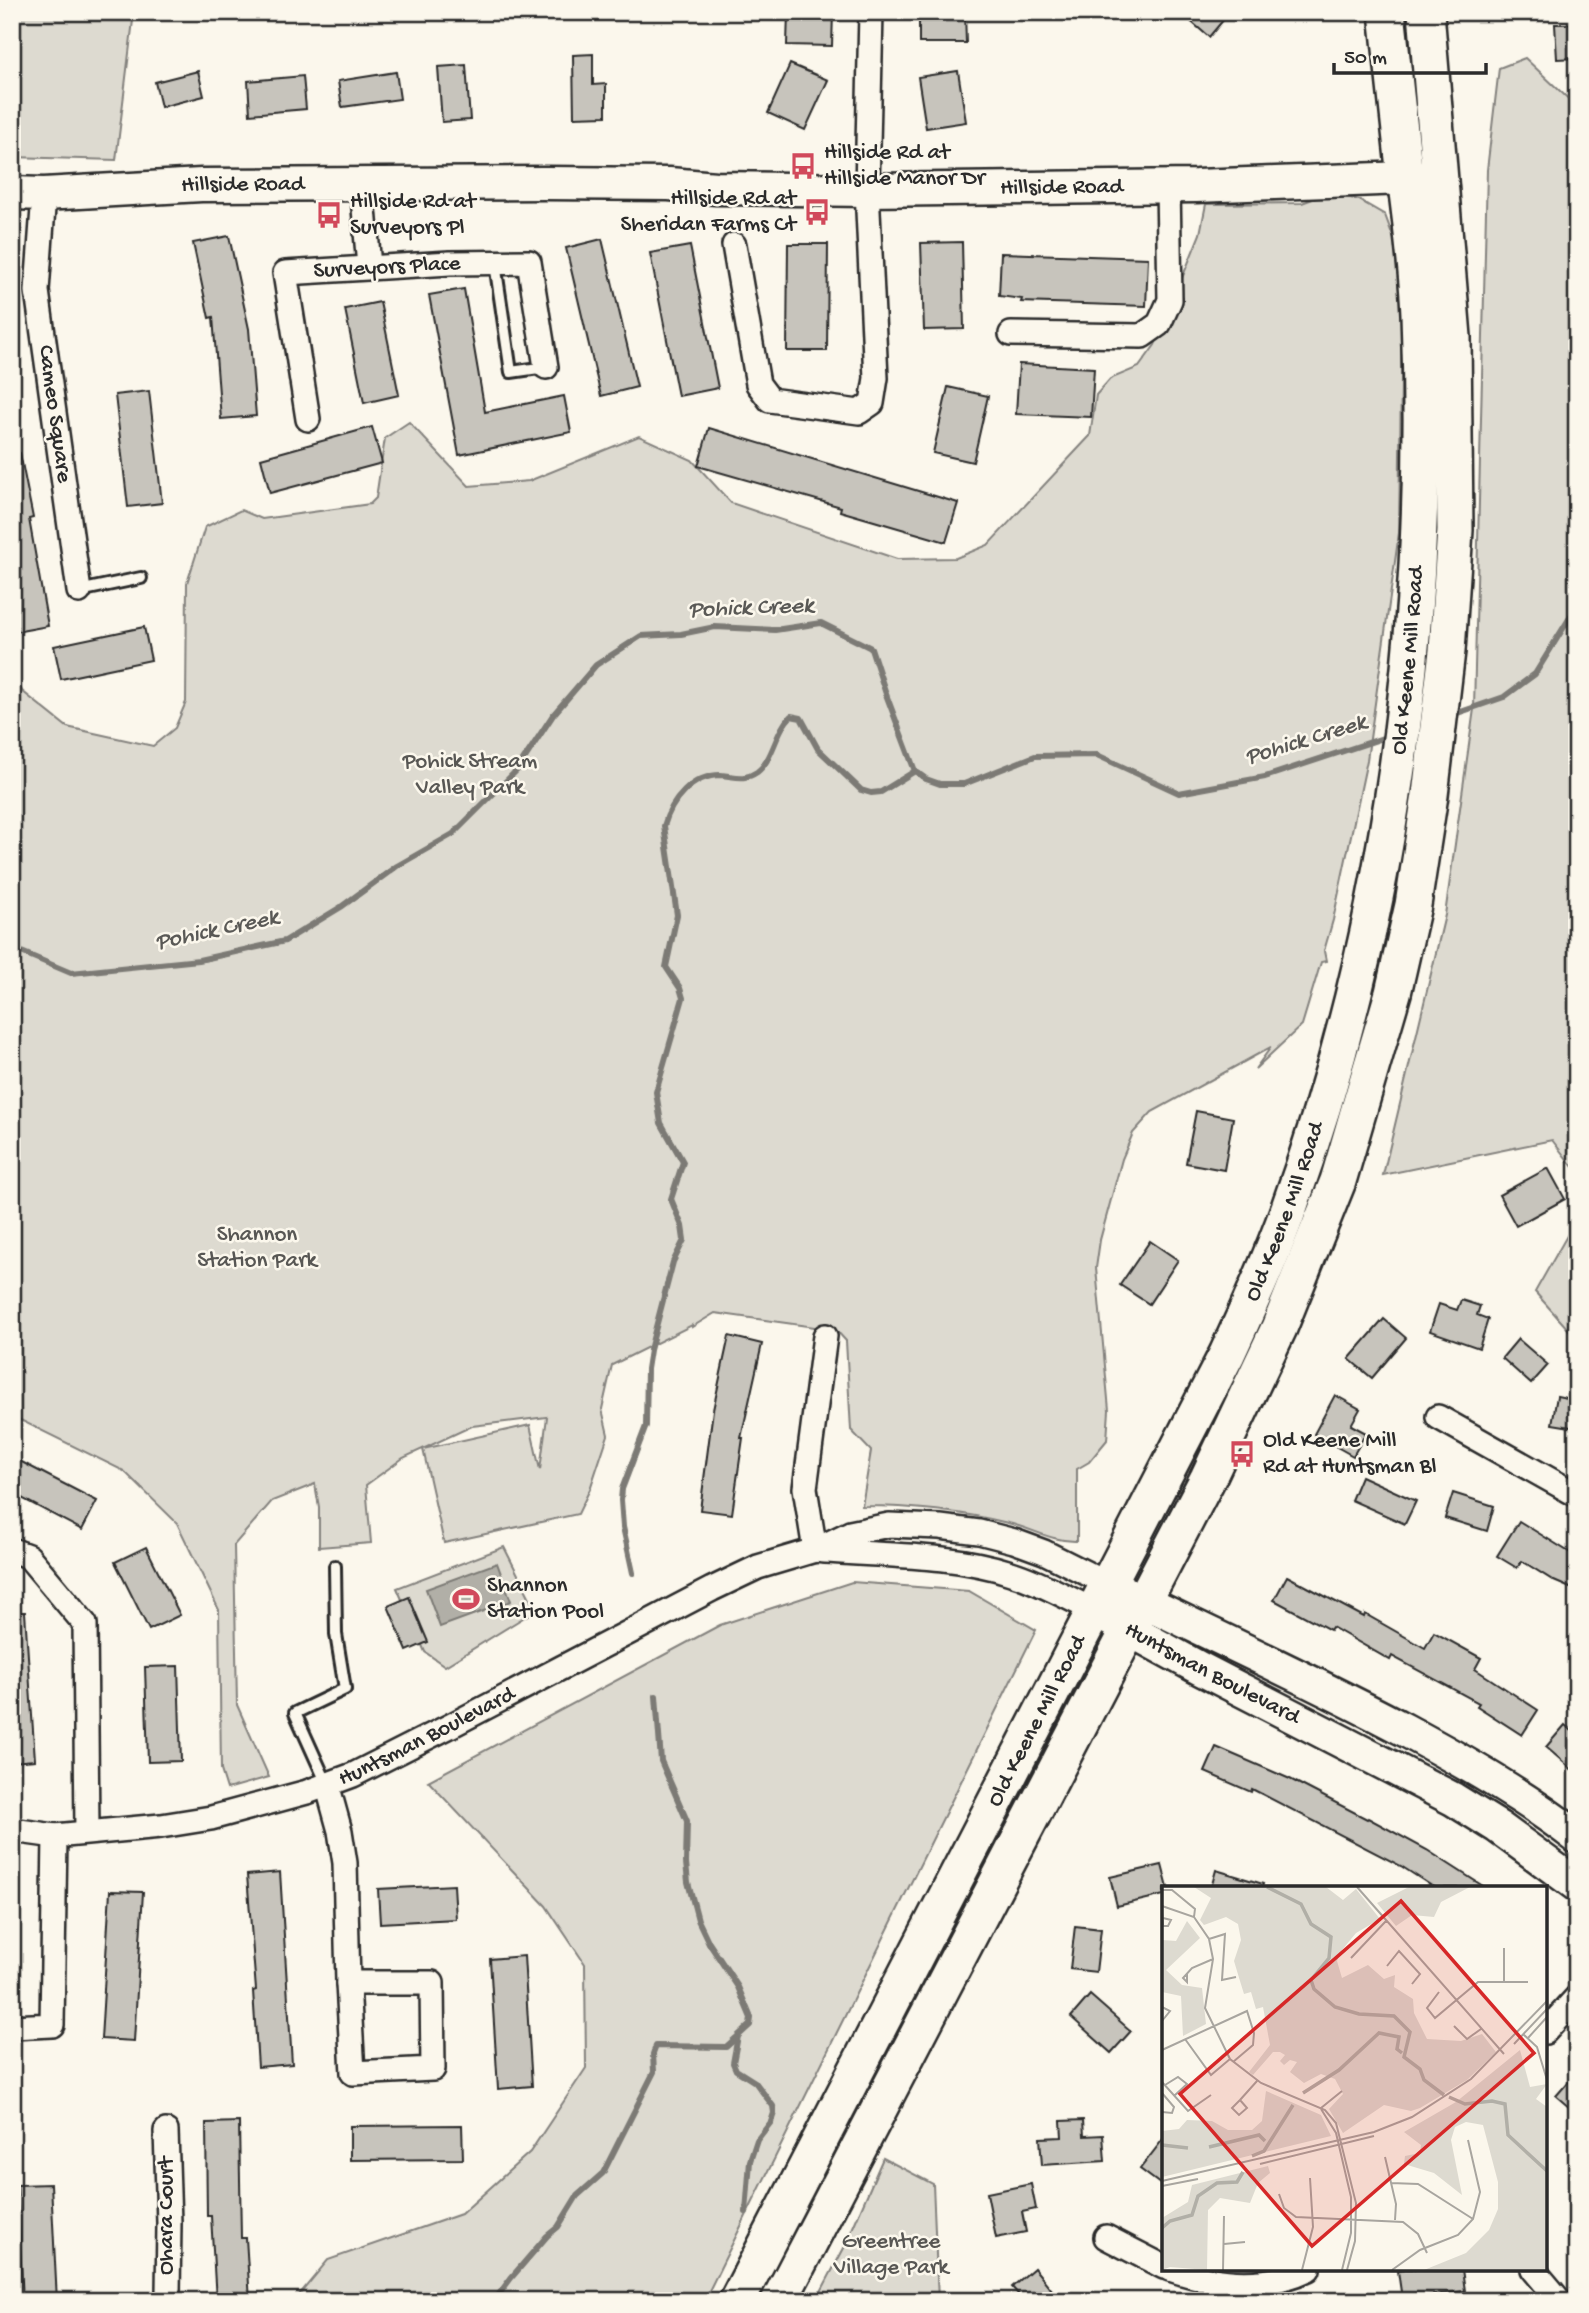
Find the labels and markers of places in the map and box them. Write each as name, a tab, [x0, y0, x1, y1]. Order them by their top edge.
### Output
place label: Hillside Rd at Hillside Manor Dr	[824, 140, 987, 193]
bus stop icon: Hillside Rd at Hillside Manor Dr	[788, 151, 818, 181]
place label: Hillside Rd at Sheridan Farms Ct	[621, 186, 798, 239]
place label: Hillside Rd at Surveyors Pl	[350, 189, 477, 242]
bus stop icon: Hillside Rd at Sheridan Farms Ct	[802, 197, 832, 227]
bus stop icon: Hillside Rd at Surveyors Pl	[314, 200, 344, 230]
place label: Old Keene Mill Rd at Huntsman Bl	[1263, 1428, 1437, 1481]
bus stop icon: Old Keene Mill Rd at Huntsman Bl	[1227, 1439, 1257, 1469]
place label: Shannon Station Pool	[487, 1573, 604, 1626]
sports icon: Shannon Station Pool	[451, 1584, 481, 1614]

